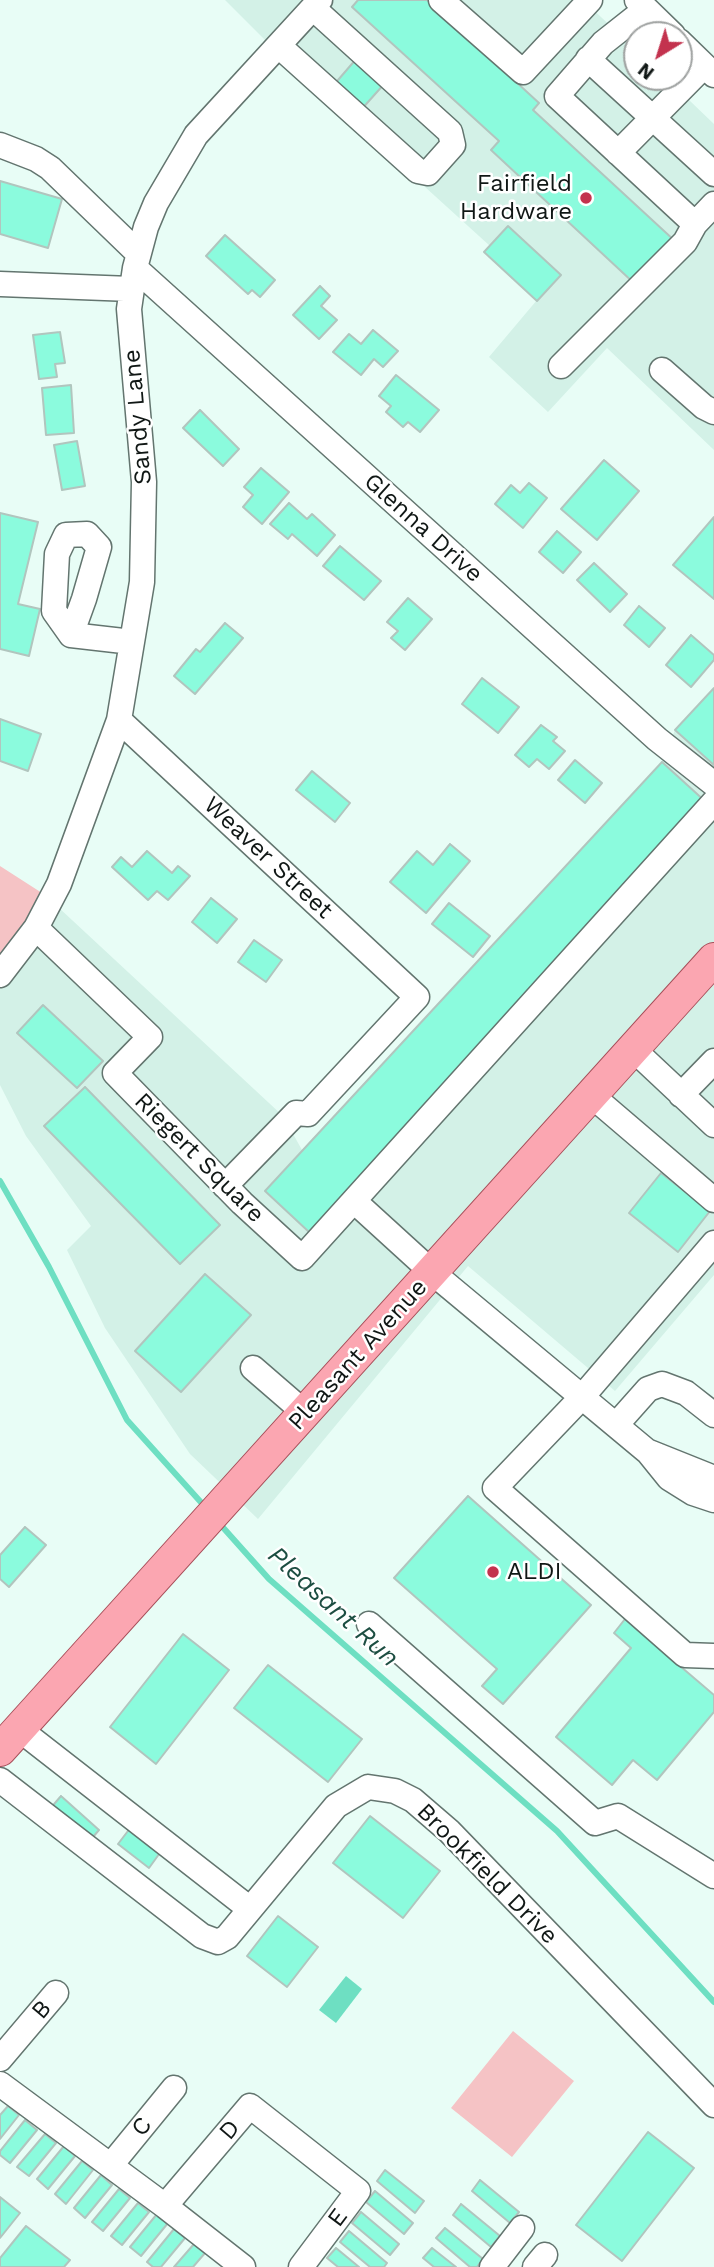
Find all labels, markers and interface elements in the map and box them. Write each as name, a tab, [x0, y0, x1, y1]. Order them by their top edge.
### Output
north arrow	[623, 21, 693, 91]
text: N	[633, 58, 659, 85]
place label: Fairfield Hardware	[460, 170, 572, 226]
marker: Fairfield Hardware	[578, 190, 594, 206]
street label: Sandy Lane	[118, 348, 158, 486]
street label: Glenna Drive	[358, 467, 488, 589]
street label: Weaver Street	[198, 791, 338, 925]
street label: Riegert Square	[128, 1087, 270, 1229]
street label: Pleasant Avenue	[283, 1273, 433, 1437]
water label: Pleasant Run	[261, 1540, 405, 1674]
place label: ALDI	[507, 1558, 562, 1586]
marker: ALDI	[485, 1564, 501, 1580]
street label: Brookfield Drive	[411, 1798, 563, 1950]
street label: B	[26, 1995, 58, 2025]
street label: C	[126, 2112, 158, 2142]
street label: D	[213, 2114, 247, 2146]
street label: E	[322, 2203, 354, 2233]

